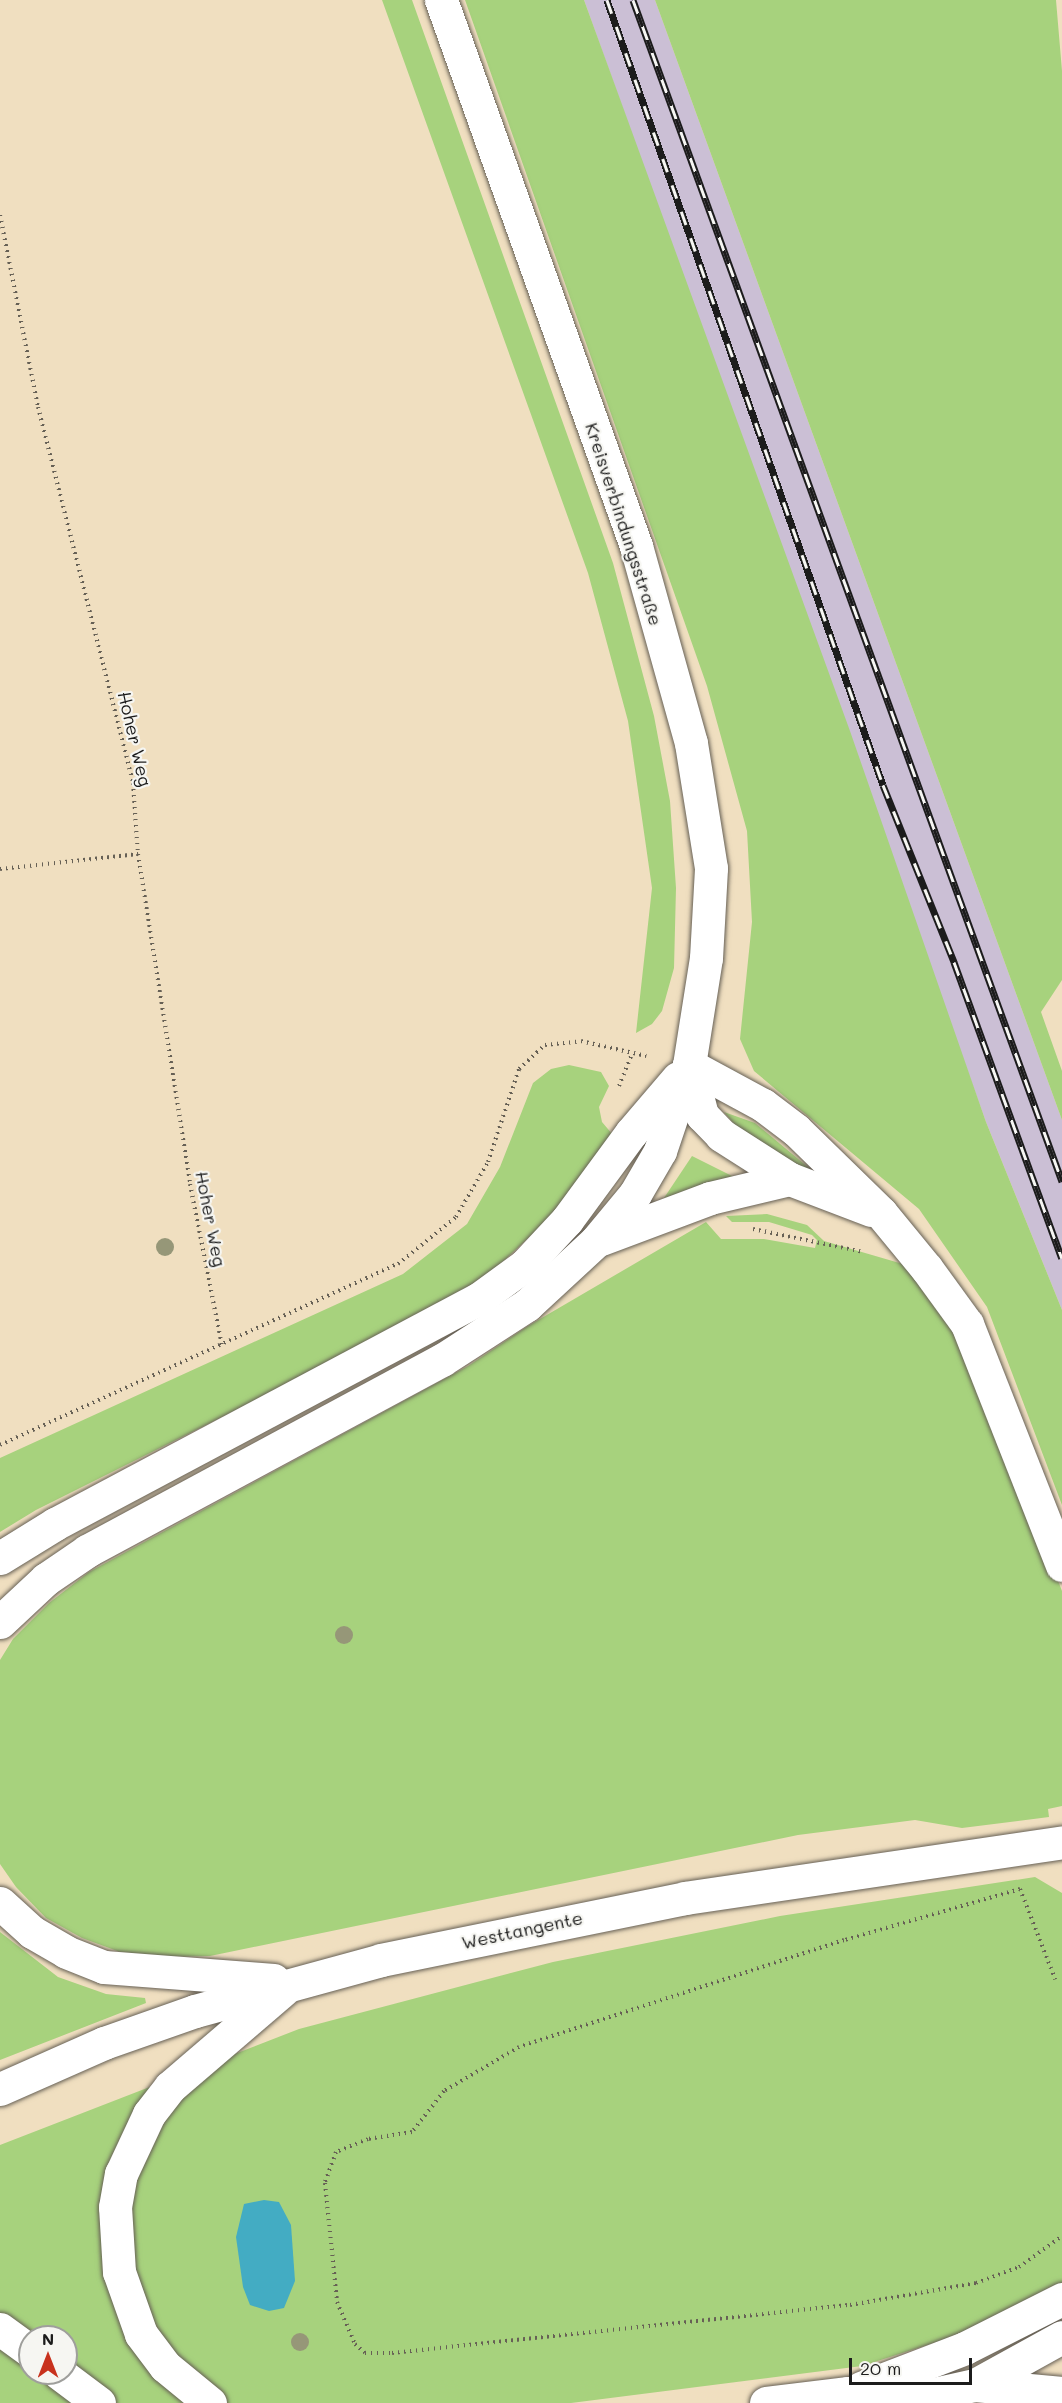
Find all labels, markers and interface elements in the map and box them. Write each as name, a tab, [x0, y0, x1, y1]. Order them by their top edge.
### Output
street label: Kreisverbindungsstraße	[581, 420, 667, 628]
street label: Hoher Weg	[114, 689, 156, 789]
street label: Hoher Weg	[191, 1169, 231, 1269]
street label: Westtangente	[459, 1907, 585, 1953]
north arrow	[18, 2325, 78, 2385]
text: N	[42, 2328, 54, 2349]
scale bar	[852, 2346, 975, 2384]
text: 20 m	[860, 2356, 901, 2380]

